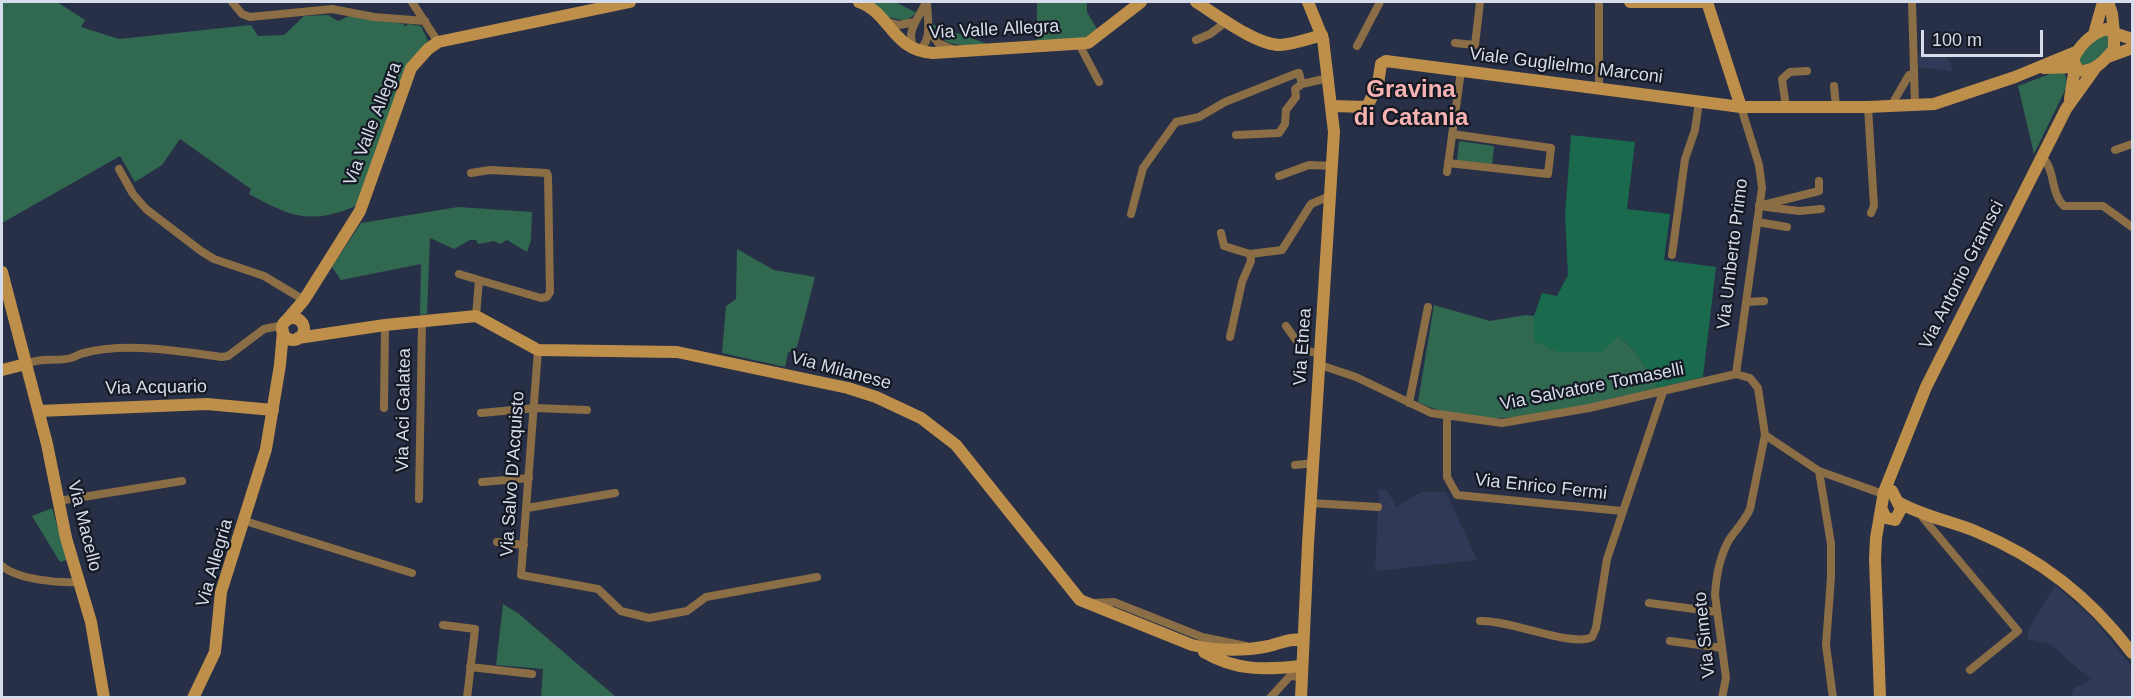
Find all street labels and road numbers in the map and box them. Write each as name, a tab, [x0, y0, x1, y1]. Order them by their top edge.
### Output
street label: Via Valle Allegra	[928, 16, 1060, 44]
street label: Viale Guglielmo Marconi	[1468, 43, 1664, 89]
street label: Via Valle Allegra	[340, 59, 406, 189]
street label: Via Umberto Primo	[1713, 177, 1753, 331]
street label: Via Antonio Gramsci	[1915, 197, 2009, 353]
street label: Via Etnea	[1290, 307, 1316, 387]
street label: Via Milanese	[789, 347, 893, 395]
street label: Via Aci Galatea	[392, 348, 416, 472]
street label: Via Salvatore Tomaselli	[1498, 359, 1686, 415]
street label: Via Acquario	[105, 376, 207, 400]
street label: Via Salvo D'Acquisto	[496, 390, 530, 558]
street label: Via Enrico Fermi	[1474, 469, 1608, 505]
street label: Via Macello	[62, 478, 106, 574]
street label: Via Allegria	[192, 516, 238, 610]
street label: Via Simeto	[1690, 591, 1720, 679]

